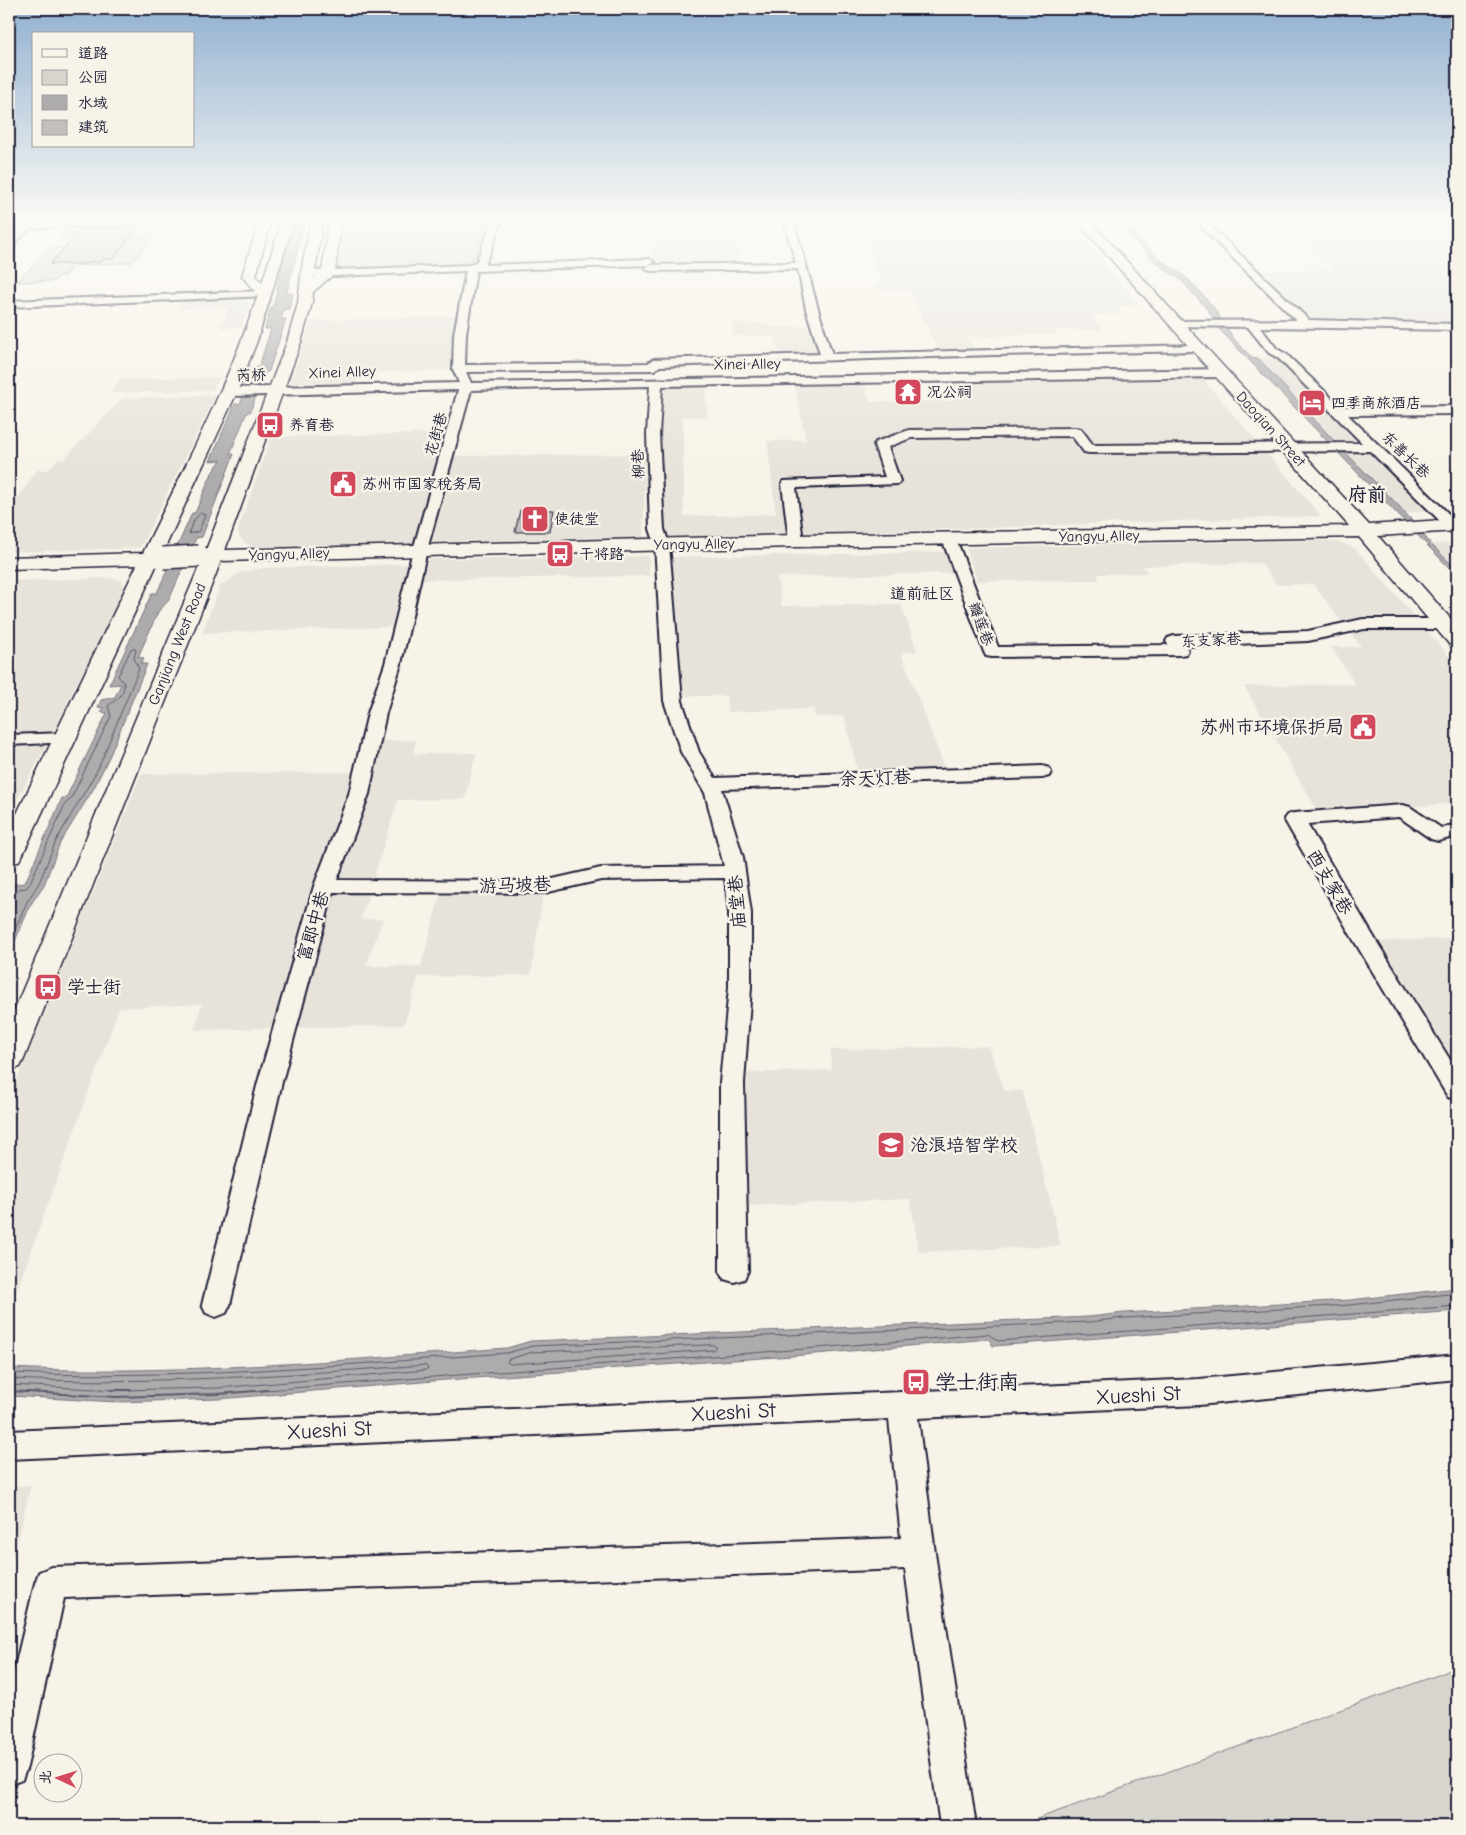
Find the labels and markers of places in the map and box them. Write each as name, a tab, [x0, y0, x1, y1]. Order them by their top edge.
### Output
temple icon: 况公祠	[893, 377, 923, 407]
place label: 况公祠	[927, 383, 972, 401]
hotel icon: 四季商旅酒店	[1297, 388, 1327, 418]
place label: 四季商旅酒店	[1331, 394, 1421, 412]
bus stop icon: 养育巷	[255, 410, 285, 440]
place label: 养育巷	[289, 416, 334, 434]
public building icon: 苏州市国家税务局	[328, 469, 358, 499]
place label: 苏州市国家税务局	[362, 475, 482, 493]
church icon: 使徒堂	[520, 504, 550, 534]
place label: 使徒堂	[554, 510, 599, 528]
bus stop icon: 干将路	[545, 539, 575, 569]
place label: 干将路	[579, 545, 624, 563]
public building icon: 苏州市环境保护局	[1348, 712, 1378, 742]
place label: 苏州市环境保护局	[1200, 717, 1344, 738]
bus stop icon: 学士街	[33, 972, 63, 1002]
place label: 学士街	[67, 977, 121, 998]
school or university icon: 沧浪培智学校	[876, 1130, 906, 1160]
place label: 沧浪培智学校	[910, 1135, 1018, 1156]
bus stop icon: 学士街南	[901, 1367, 931, 1397]
place label: 学士街南	[935, 1370, 1019, 1394]

